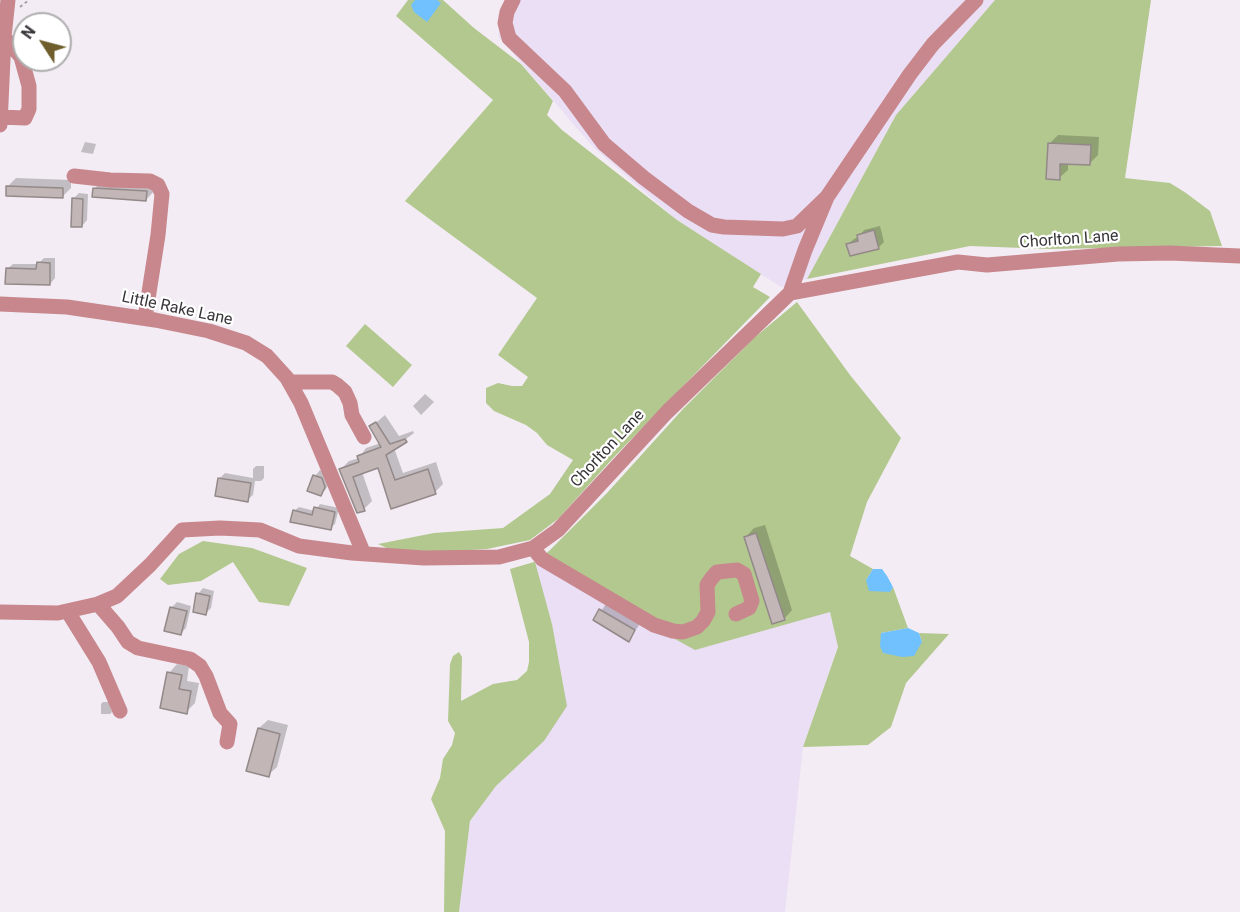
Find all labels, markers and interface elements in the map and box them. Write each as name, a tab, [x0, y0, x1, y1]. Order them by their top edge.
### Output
north arrow	[12, 12, 72, 72]
text: N	[18, 22, 40, 42]
street label: Chorlton Lane	[1019, 227, 1119, 253]
street label: Little Rake Lane	[120, 288, 234, 330]
street label: Chorlton Lane	[567, 406, 649, 492]

